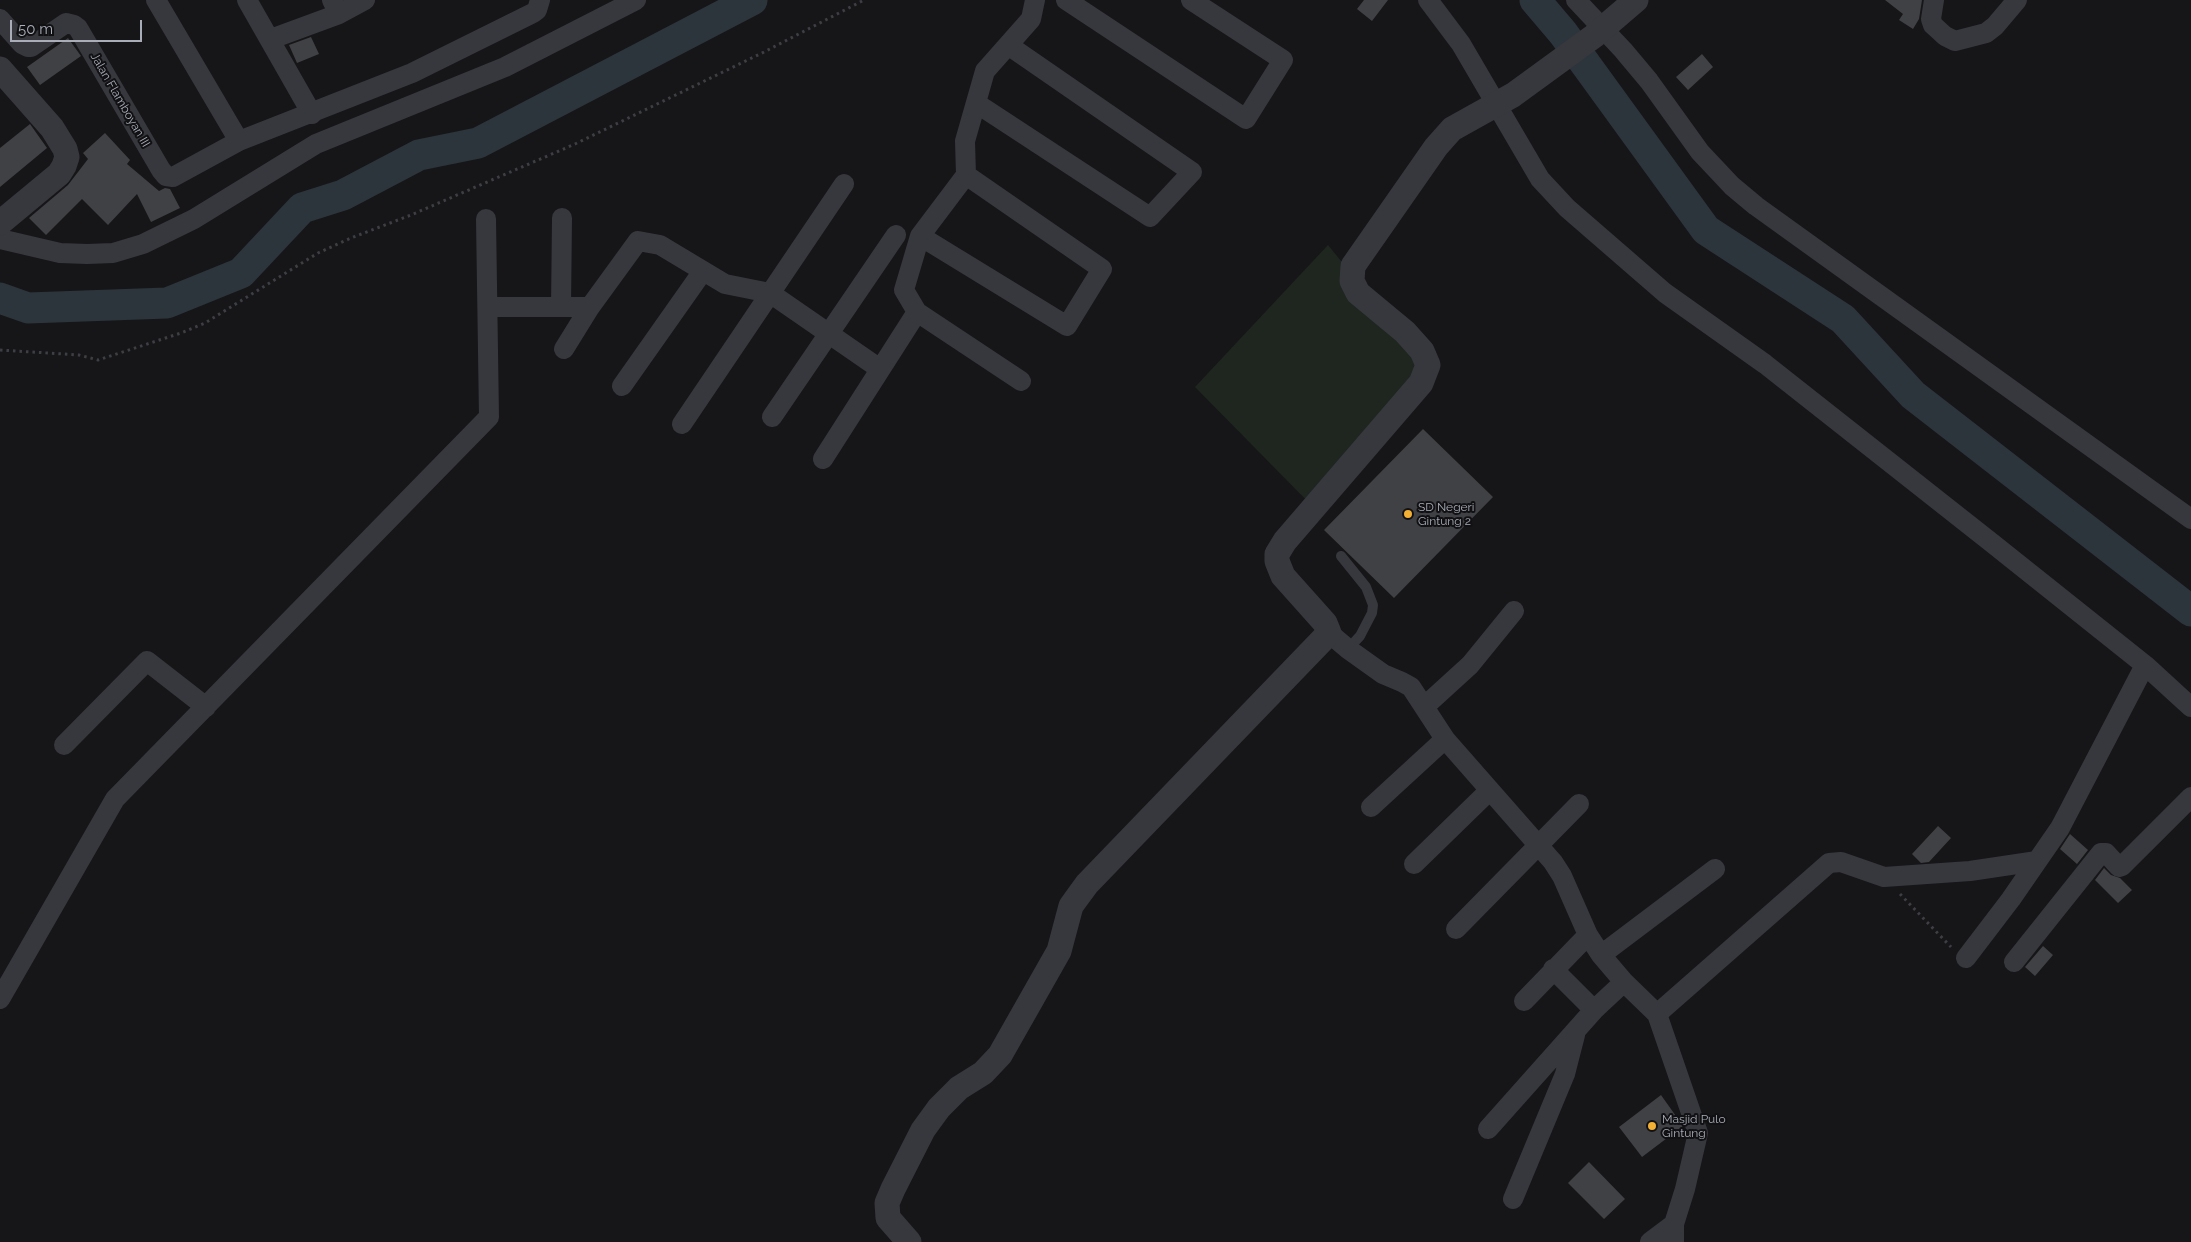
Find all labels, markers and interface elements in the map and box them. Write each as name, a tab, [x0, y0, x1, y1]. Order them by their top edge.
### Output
scale bar	[12, 10, 145, 42]
text: 50 m	[18, 20, 53, 38]
street label: Jalan Flamboyan III	[87, 50, 153, 150]
place label: SD Negeri Gintung 2	[1418, 500, 1474, 528]
marker: SD Negeri Gintung 2	[1402, 508, 1414, 520]
place label: Masjid Pulo Gintung	[1662, 1112, 1726, 1140]
marker: Masjid Pulo Gintung	[1646, 1120, 1658, 1132]

